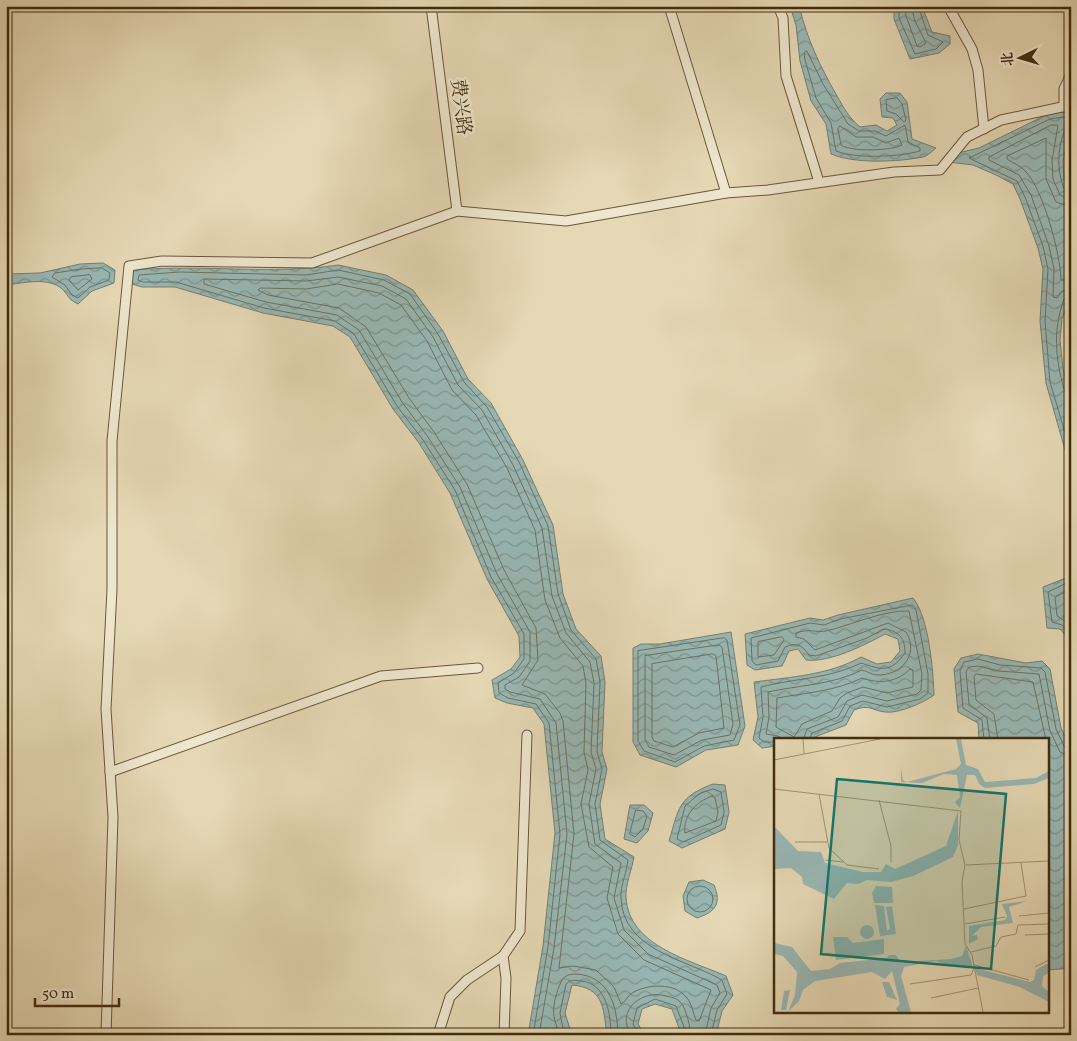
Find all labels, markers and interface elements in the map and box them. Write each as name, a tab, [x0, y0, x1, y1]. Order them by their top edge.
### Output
north arrow	[994, 32, 1044, 82]
text: 北	[998, 51, 1019, 67]
street label: 费兴路	[444, 77, 476, 137]
inset map	[774, 738, 1050, 1014]
scale bar	[35, 976, 119, 1008]
text: 50 m	[42, 984, 74, 1005]

